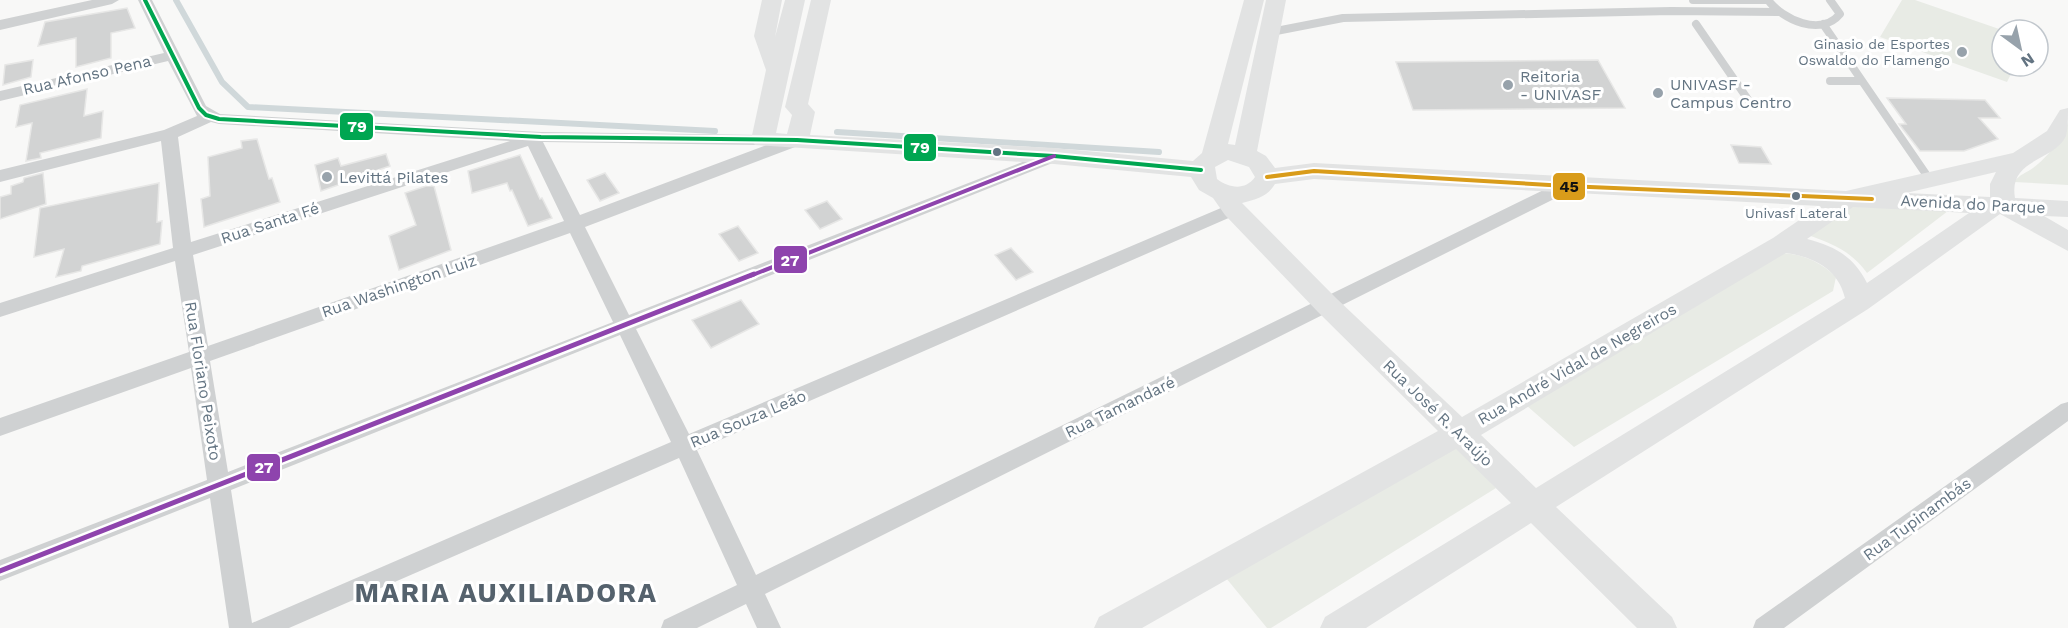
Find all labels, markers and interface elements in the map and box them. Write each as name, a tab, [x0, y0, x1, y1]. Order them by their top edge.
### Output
north arrow	[1990, 18, 2050, 78]
place label: Ginasio de Esportes Oswaldo do Flamengo	[1798, 36, 1950, 68]
marker: Ginasio de Esportes Oswaldo do Flamengo	[1955, 45, 1969, 59]
text: N	[2018, 49, 2038, 71]
street label: Rua Afonso Pena	[21, 51, 153, 99]
place label: Reitoria - UNIVASF	[1520, 67, 1602, 104]
place label: UNIVASF - Campus Centro	[1670, 75, 1792, 112]
marker: Reitoria - UNIVASF	[1501, 78, 1515, 92]
marker: UNIVASF - Campus Centro	[1651, 86, 1665, 100]
line badge: 79	[339, 112, 374, 141]
text: 79	[347, 117, 367, 136]
line badge: 79	[903, 133, 937, 162]
text: 79	[910, 138, 930, 157]
unlabelled marker	[991, 146, 1003, 158]
place label: Levittá Pilates	[339, 168, 448, 187]
marker: Levittá Pilates	[320, 170, 334, 184]
line badge: 45	[1552, 172, 1586, 201]
text: 45	[1559, 177, 1579, 196]
marker: Univasf Lateral	[1790, 190, 1802, 202]
street label: Avenida do Parque	[1900, 191, 2046, 217]
street label: Rua Santa Fé	[218, 198, 322, 248]
place label: Univasf Lateral	[1745, 205, 1848, 221]
line badge: 27	[773, 245, 808, 274]
street label: Rua Washington Luiz	[319, 251, 479, 321]
text: 27	[781, 251, 800, 270]
street label: Rua André Vidal de Negreiros	[1474, 299, 1680, 429]
street label: Rua Floriano Peixoto	[181, 300, 225, 462]
street label: Rua José R. Araújo	[1379, 356, 1497, 470]
street label: Rua Tamandaré	[1062, 372, 1178, 442]
street label: Rua Souza Leão	[687, 386, 809, 452]
line badge: 27	[246, 453, 281, 482]
text: 27	[255, 458, 274, 477]
street label: Rua Tupinambás	[1859, 474, 1975, 564]
district label: MARIA AUXILIADORA	[355, 577, 657, 609]

